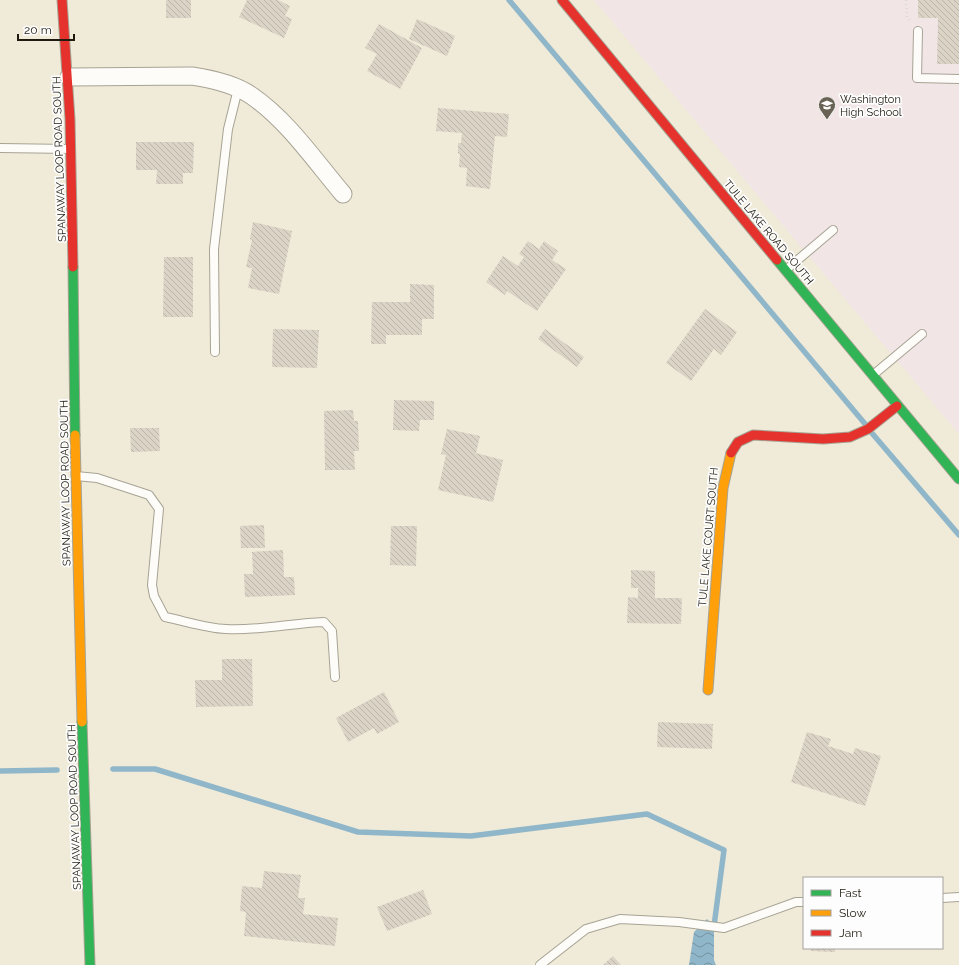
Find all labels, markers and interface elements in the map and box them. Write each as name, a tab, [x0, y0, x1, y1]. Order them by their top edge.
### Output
scale bar	[18, 16, 74, 42]
text: 20 m	[24, 23, 52, 37]
street label: SPANAWAY LOOP ROAD SOUTH	[50, 76, 69, 242]
place label: Washington High School	[840, 93, 902, 119]
school or university icon: Washington High School	[817, 95, 837, 120]
street label: TULE LAKE ROAD SOUTH	[721, 177, 816, 287]
street label: SPANAWAY LOOP ROAD SOUTH	[58, 400, 73, 566]
street label: TULE LAKE COURT SOUTH	[696, 467, 721, 607]
street label: SPANAWAY LOOP ROAD SOUTH	[65, 724, 84, 890]
legend	[803, 877, 943, 949]
text: Fast	[839, 886, 862, 900]
text: Slow	[839, 906, 866, 920]
text: Jam	[839, 926, 862, 940]

